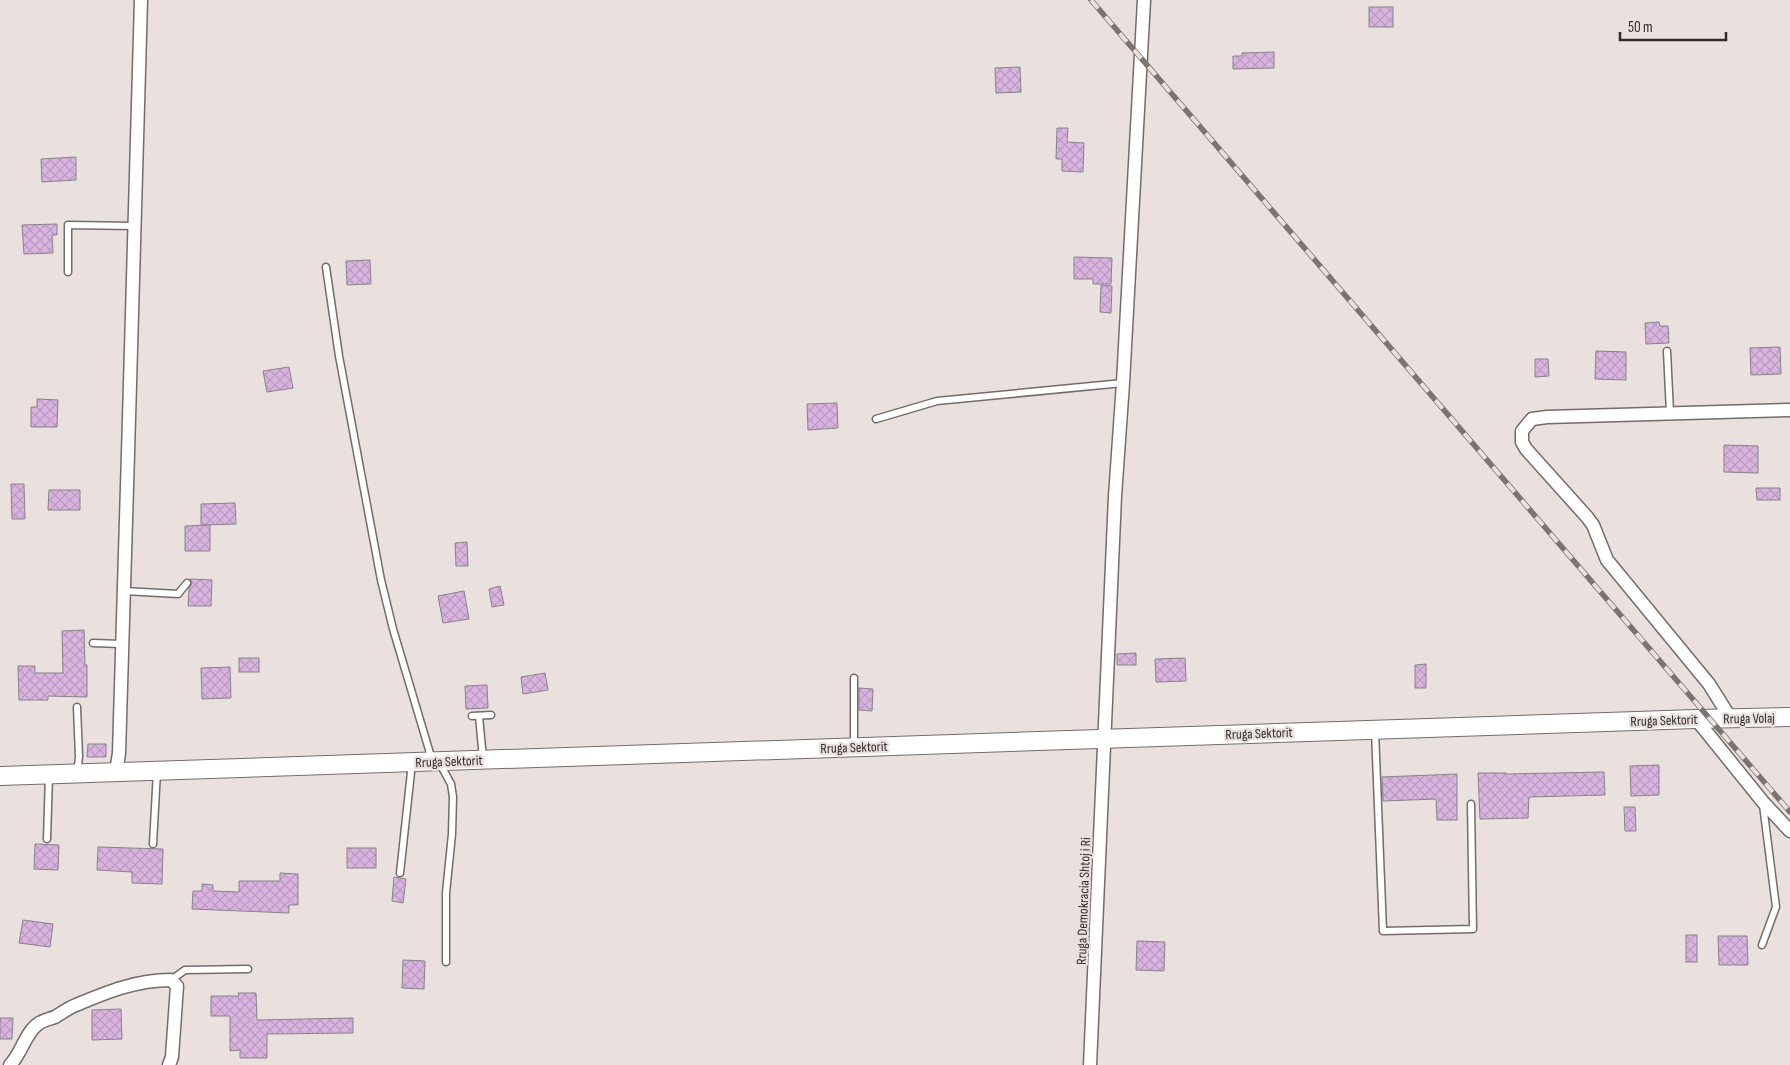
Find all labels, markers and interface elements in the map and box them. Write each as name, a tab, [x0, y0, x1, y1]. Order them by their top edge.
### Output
scale bar	[1620, 10, 1726, 42]
text: 50 m	[1628, 18, 1653, 37]
street label: Rruga Volaj	[1723, 710, 1775, 727]
street label: Rruga Sektorit	[1630, 711, 1698, 730]
street label: Rruga Sektorit	[1225, 724, 1293, 743]
street label: Rruga Sektorit	[820, 738, 888, 757]
street label: Rruga Sektorit	[415, 752, 483, 771]
street label: Rruga Demokracia Shtoj i Ri	[1073, 837, 1094, 965]

